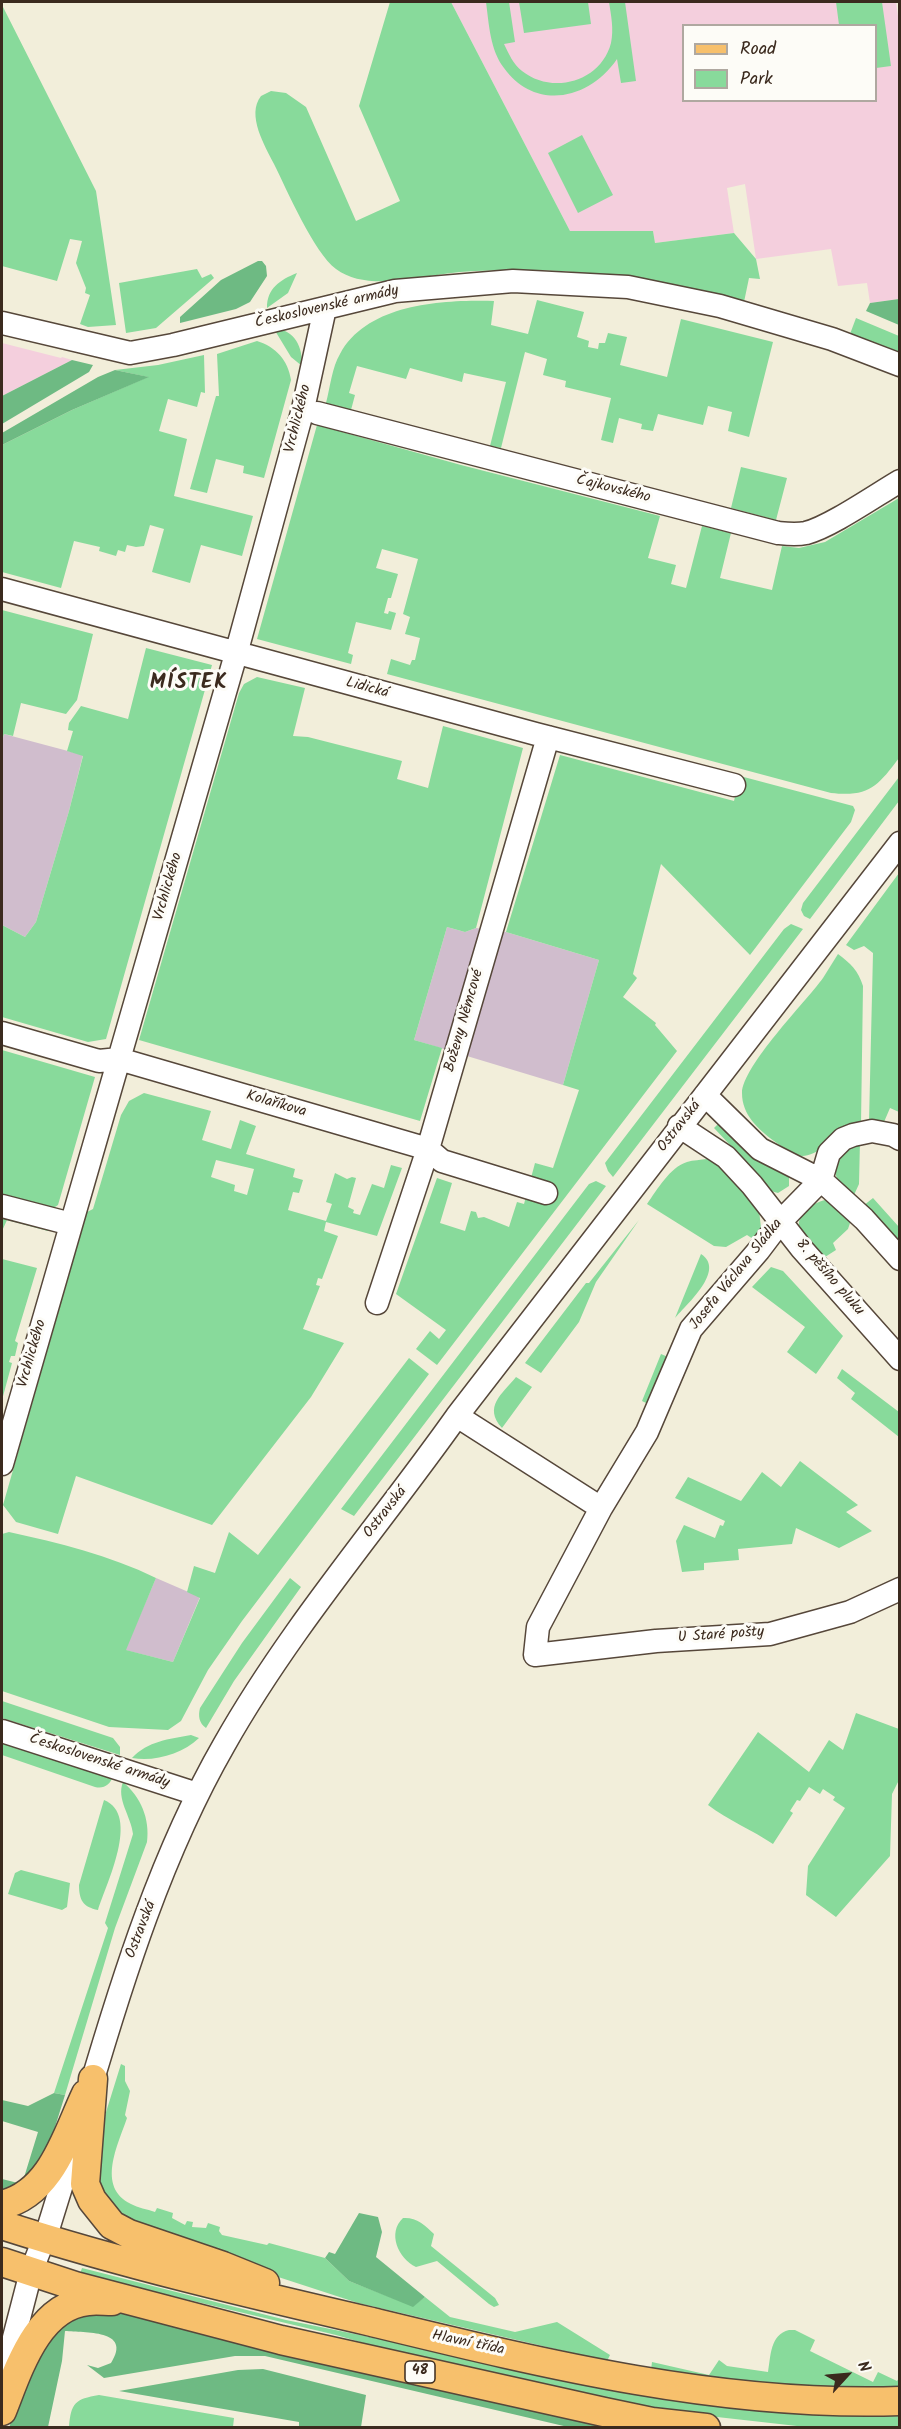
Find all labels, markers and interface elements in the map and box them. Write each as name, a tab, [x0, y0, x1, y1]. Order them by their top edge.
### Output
legend	[682, 24, 877, 102]
text: Road	[740, 35, 776, 64]
text: Park	[740, 65, 773, 94]
street label: Československé armády	[253, 283, 401, 333]
street label: Vrchlického	[282, 383, 316, 455]
street label: Čajkovského	[574, 472, 652, 508]
district label: MÍSTEK	[150, 671, 228, 697]
street label: Lidická	[344, 675, 390, 703]
street label: Vrchlického	[151, 851, 187, 923]
street label: Boženy Němcové	[442, 968, 488, 1074]
street label: Kolaříkova	[244, 1088, 308, 1122]
street label: Ostravská	[654, 1098, 706, 1156]
street label: Josefa Václava Sládka	[687, 1216, 787, 1334]
street label: 8. pěšího pluku	[791, 1236, 867, 1320]
street label: Vrchlického	[15, 1318, 51, 1390]
street label: Ostravská	[360, 1484, 412, 1542]
street label: U Staré pošty	[677, 1624, 765, 1648]
street label: Československé armády	[26, 1731, 172, 1793]
street label: Ostravská	[123, 1899, 161, 1961]
street label: Hlavní třída	[430, 2328, 506, 2360]
north arrow	[817, 2345, 877, 2405]
text: N	[850, 2357, 877, 2377]
road number: 48	[405, 2361, 435, 2383]

